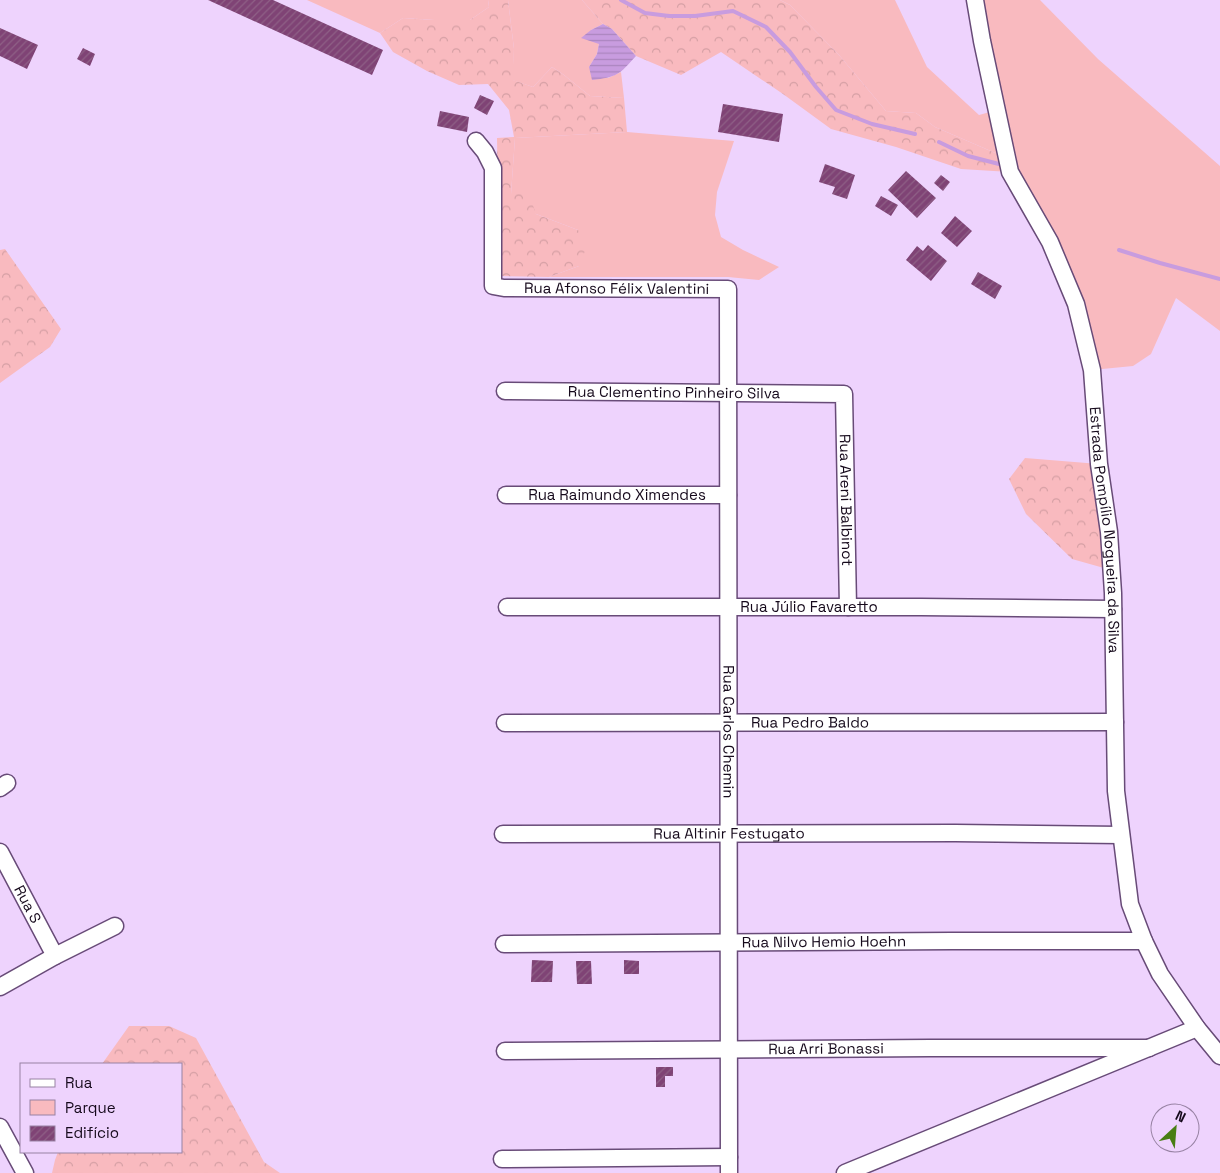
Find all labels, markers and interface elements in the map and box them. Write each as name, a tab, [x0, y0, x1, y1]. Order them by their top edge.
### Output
street label: Rua Afonso Félix Valentini	[524, 278, 709, 298]
street label: Rua Clementino Pinheiro Silva	[568, 382, 781, 402]
street label: Estrada Pompílio Nogueira da Silva	[1086, 406, 1124, 654]
street label: Rua Areni Balbinot	[836, 434, 857, 566]
street label: Rua Raimundo Ximendes	[528, 485, 706, 504]
street label: Rua Júlio Favaretto	[740, 597, 878, 616]
street label: Rua Carlos Chemin	[719, 665, 739, 798]
street label: Rua Pedro Baldo	[751, 712, 869, 732]
street label: Rua Altinir Festugato	[653, 823, 805, 843]
street label: Rua S	[10, 882, 46, 926]
street label: Rua Nilvo Hemio Hoehn	[742, 931, 906, 951]
street label: Rua Arri Bonassi	[768, 1038, 884, 1058]
legend	[20, 1063, 182, 1153]
text: Rua	[65, 1073, 93, 1092]
text: Parque	[65, 1098, 116, 1117]
north arrow	[1150, 1103, 1200, 1153]
text: N	[1173, 1106, 1189, 1126]
text: Edifício	[65, 1123, 119, 1142]

